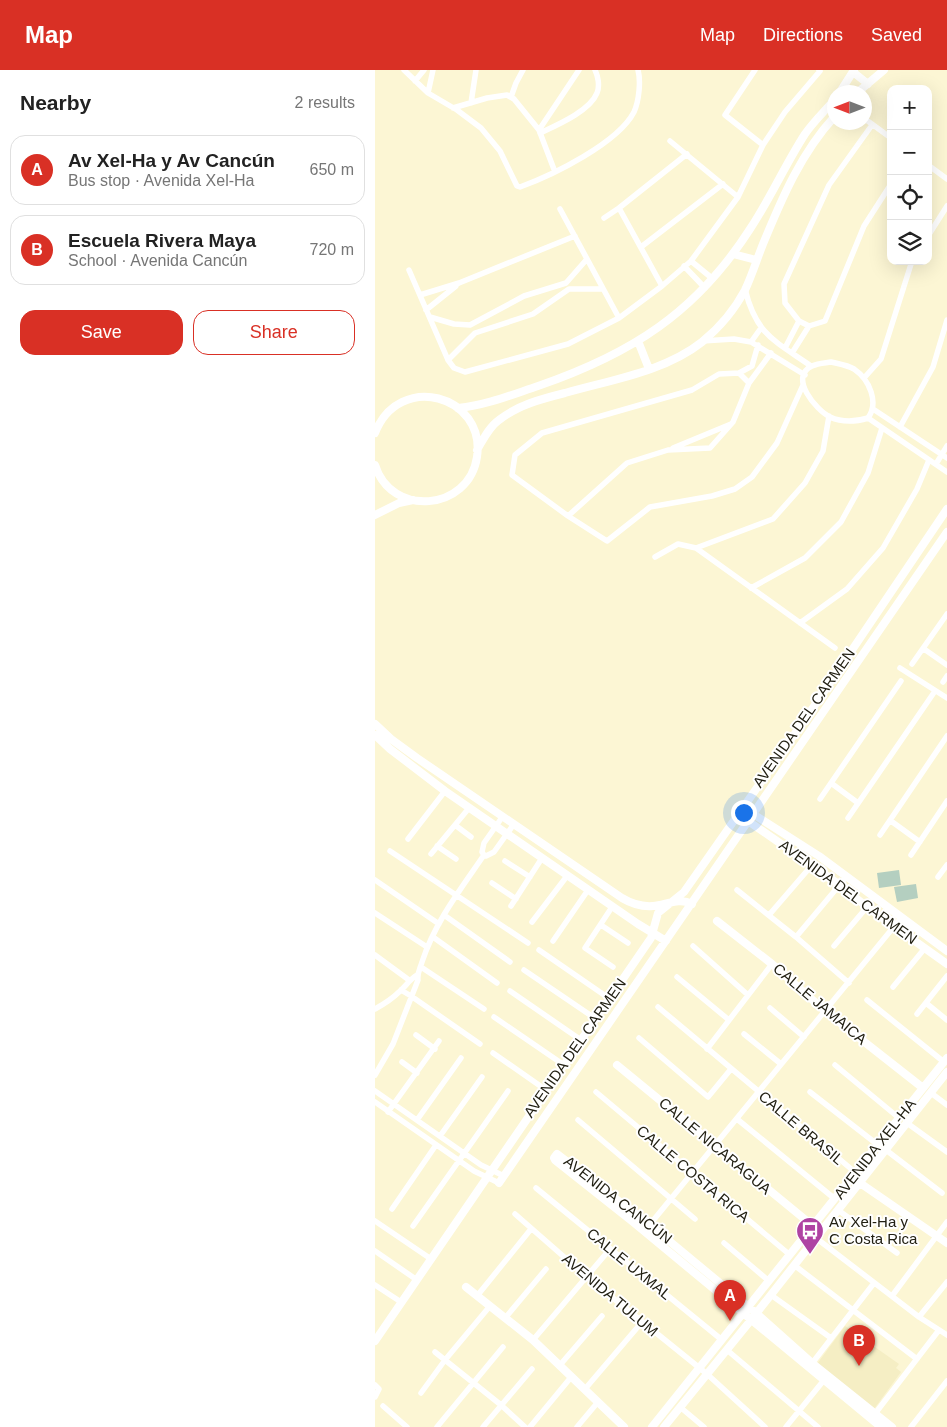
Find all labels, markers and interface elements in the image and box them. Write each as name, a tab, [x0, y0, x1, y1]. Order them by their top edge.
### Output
text: Map	[25, 21, 73, 48]
text: Map	[700, 25, 735, 45]
text: Directions	[763, 25, 843, 45]
text: Saved	[871, 25, 922, 45]
north arrow	[827, 85, 872, 130]
map controls	[887, 85, 932, 265]
button: +	[887, 85, 932, 130]
text: Nearby	[20, 91, 91, 114]
text: 2 results	[295, 94, 355, 111]
button: −	[887, 130, 932, 175]
text: Av Xel-Ha y Av Cancún	[68, 150, 275, 171]
text: A	[31, 161, 43, 178]
text: 650 m	[310, 161, 354, 178]
text: Bus stop · Avenida Xel-Ha	[68, 172, 254, 189]
button: locate	[887, 175, 932, 220]
button: layers	[887, 220, 932, 265]
text: Escuela Rivera Maya	[68, 230, 256, 251]
text: B	[31, 241, 43, 258]
text: 720 m	[310, 241, 354, 258]
text: School · Avenida Cancún	[68, 252, 247, 269]
button: Save	[20, 310, 183, 355]
button: Share	[193, 310, 355, 355]
street label: AVENIDA DEL CARMEN	[749, 645, 858, 791]
your location	[731, 800, 757, 826]
street label: AVENIDA DEL CARMEN	[776, 836, 920, 947]
street label: CALLE JAMAICA	[770, 960, 870, 1048]
street label: AVENIDA DEL CARMEN	[520, 975, 629, 1121]
street label: CALLE BRASIL	[756, 1087, 847, 1168]
street label: CALLE NICARAGUA	[656, 1094, 775, 1197]
street label: AVENIDA XEL-HA	[830, 1095, 919, 1202]
street label: CALLE COSTA RICA	[634, 1122, 753, 1226]
street label: AVENIDA CANCÚN	[561, 1152, 676, 1247]
place label: Av Xel-Ha y C Costa Rica	[829, 1213, 918, 1247]
bus stop icon: Av Xel-Ha y C Costa Rica	[795, 1216, 825, 1255]
street label: CALLE UXMAL	[584, 1224, 675, 1303]
street label: AVENIDA TULUM	[559, 1250, 662, 1340]
pin: A	[714, 1280, 746, 1321]
pin: B	[843, 1325, 875, 1366]

